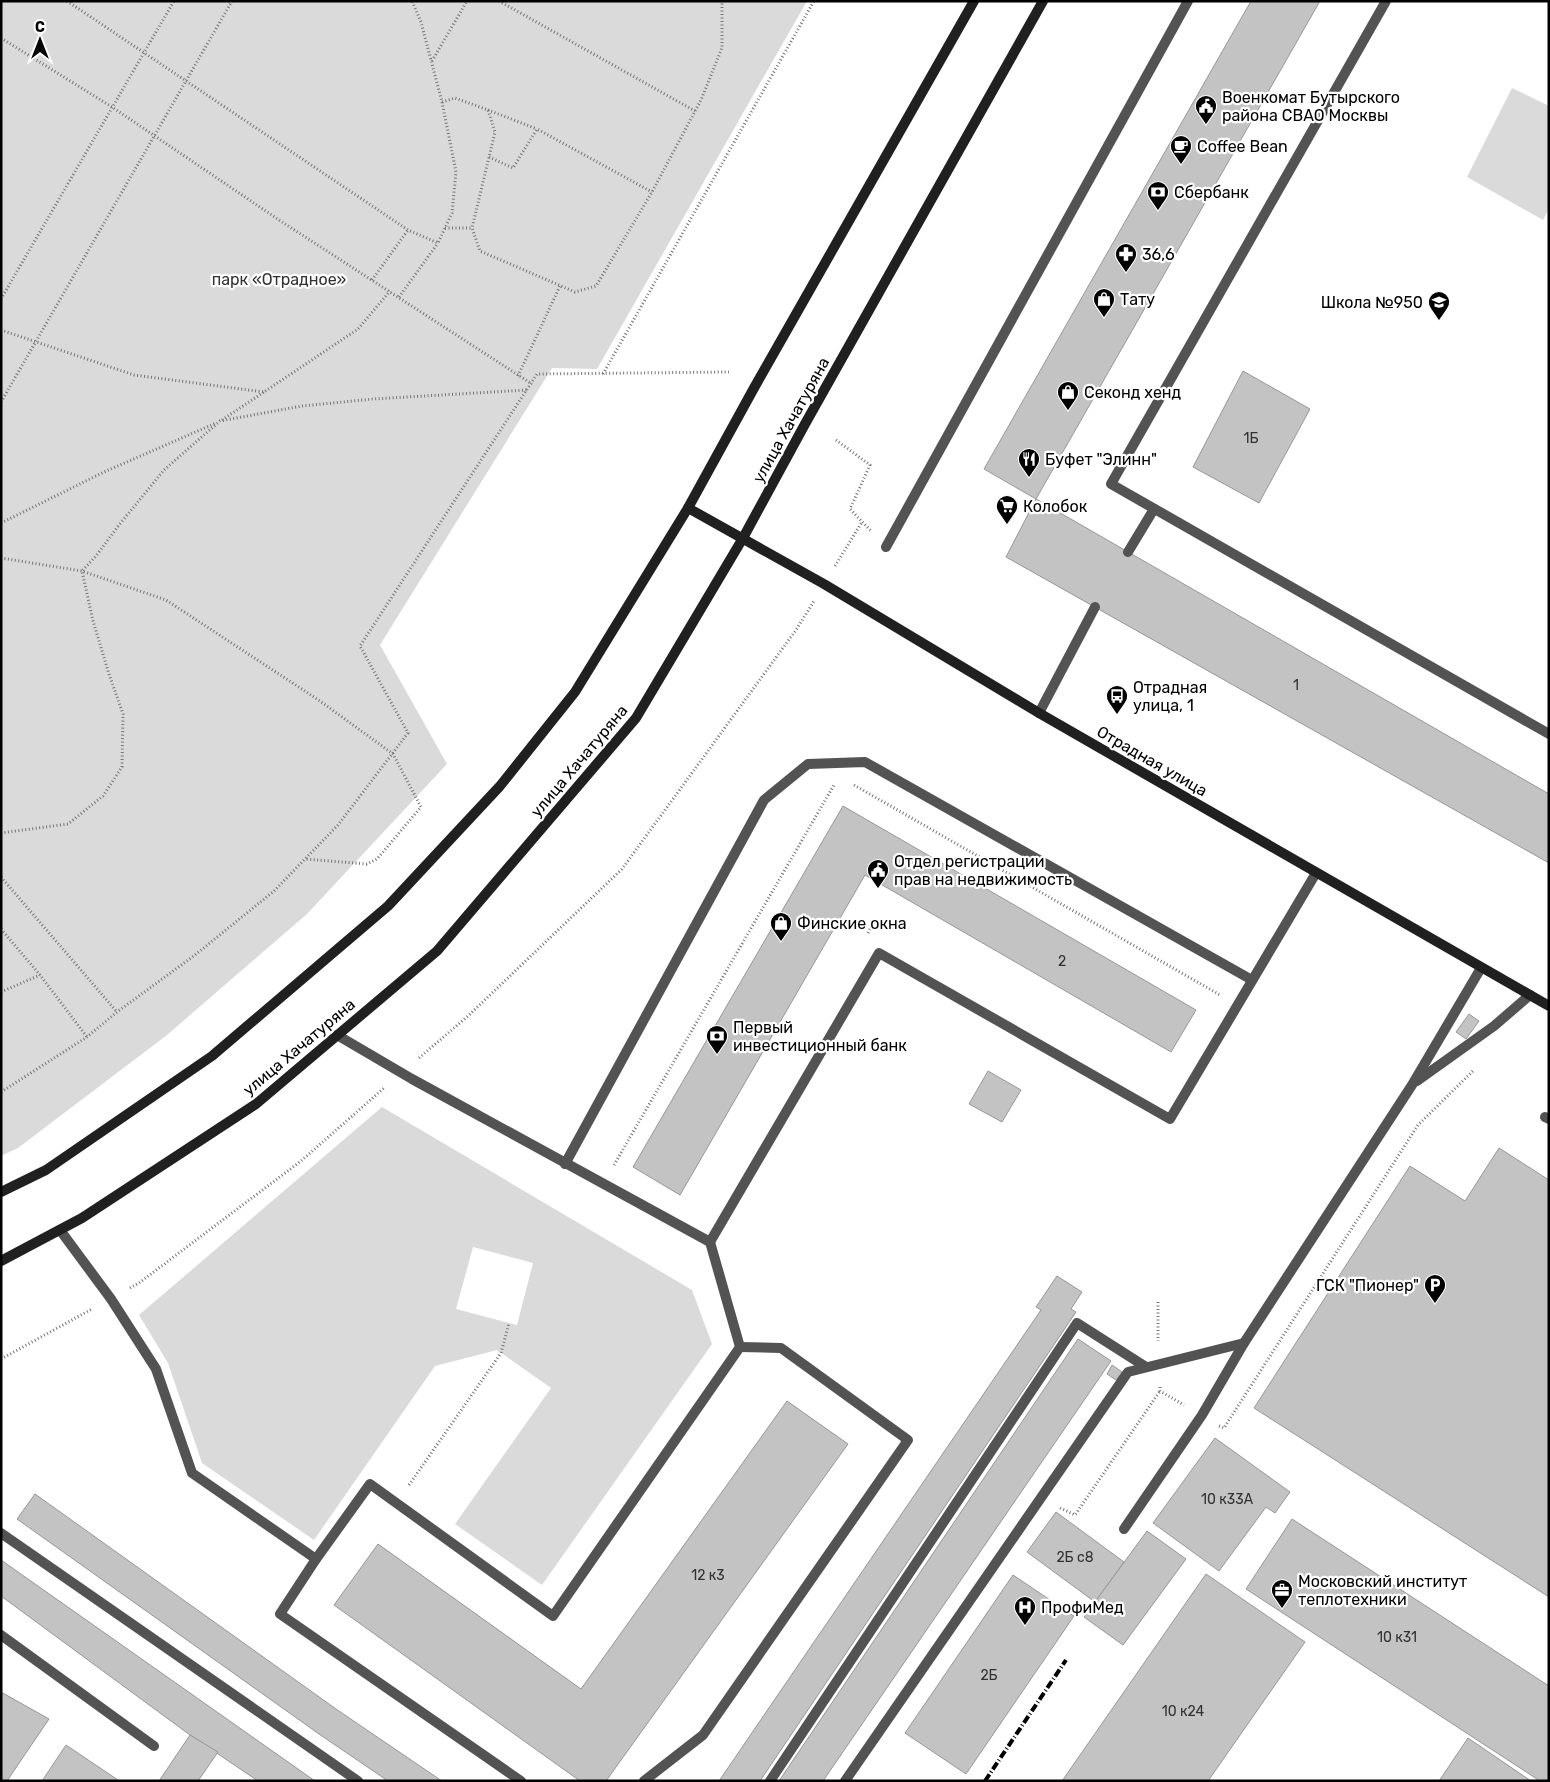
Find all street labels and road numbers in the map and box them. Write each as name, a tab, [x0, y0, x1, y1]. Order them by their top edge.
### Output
street label: улица Хачатуряна	[749, 354, 833, 486]
street label: улица Хачатуряна	[527, 701, 631, 821]
street label: Отрадная улица	[1093, 722, 1211, 800]
street label: улица Хачатуряна	[239, 995, 359, 1099]

